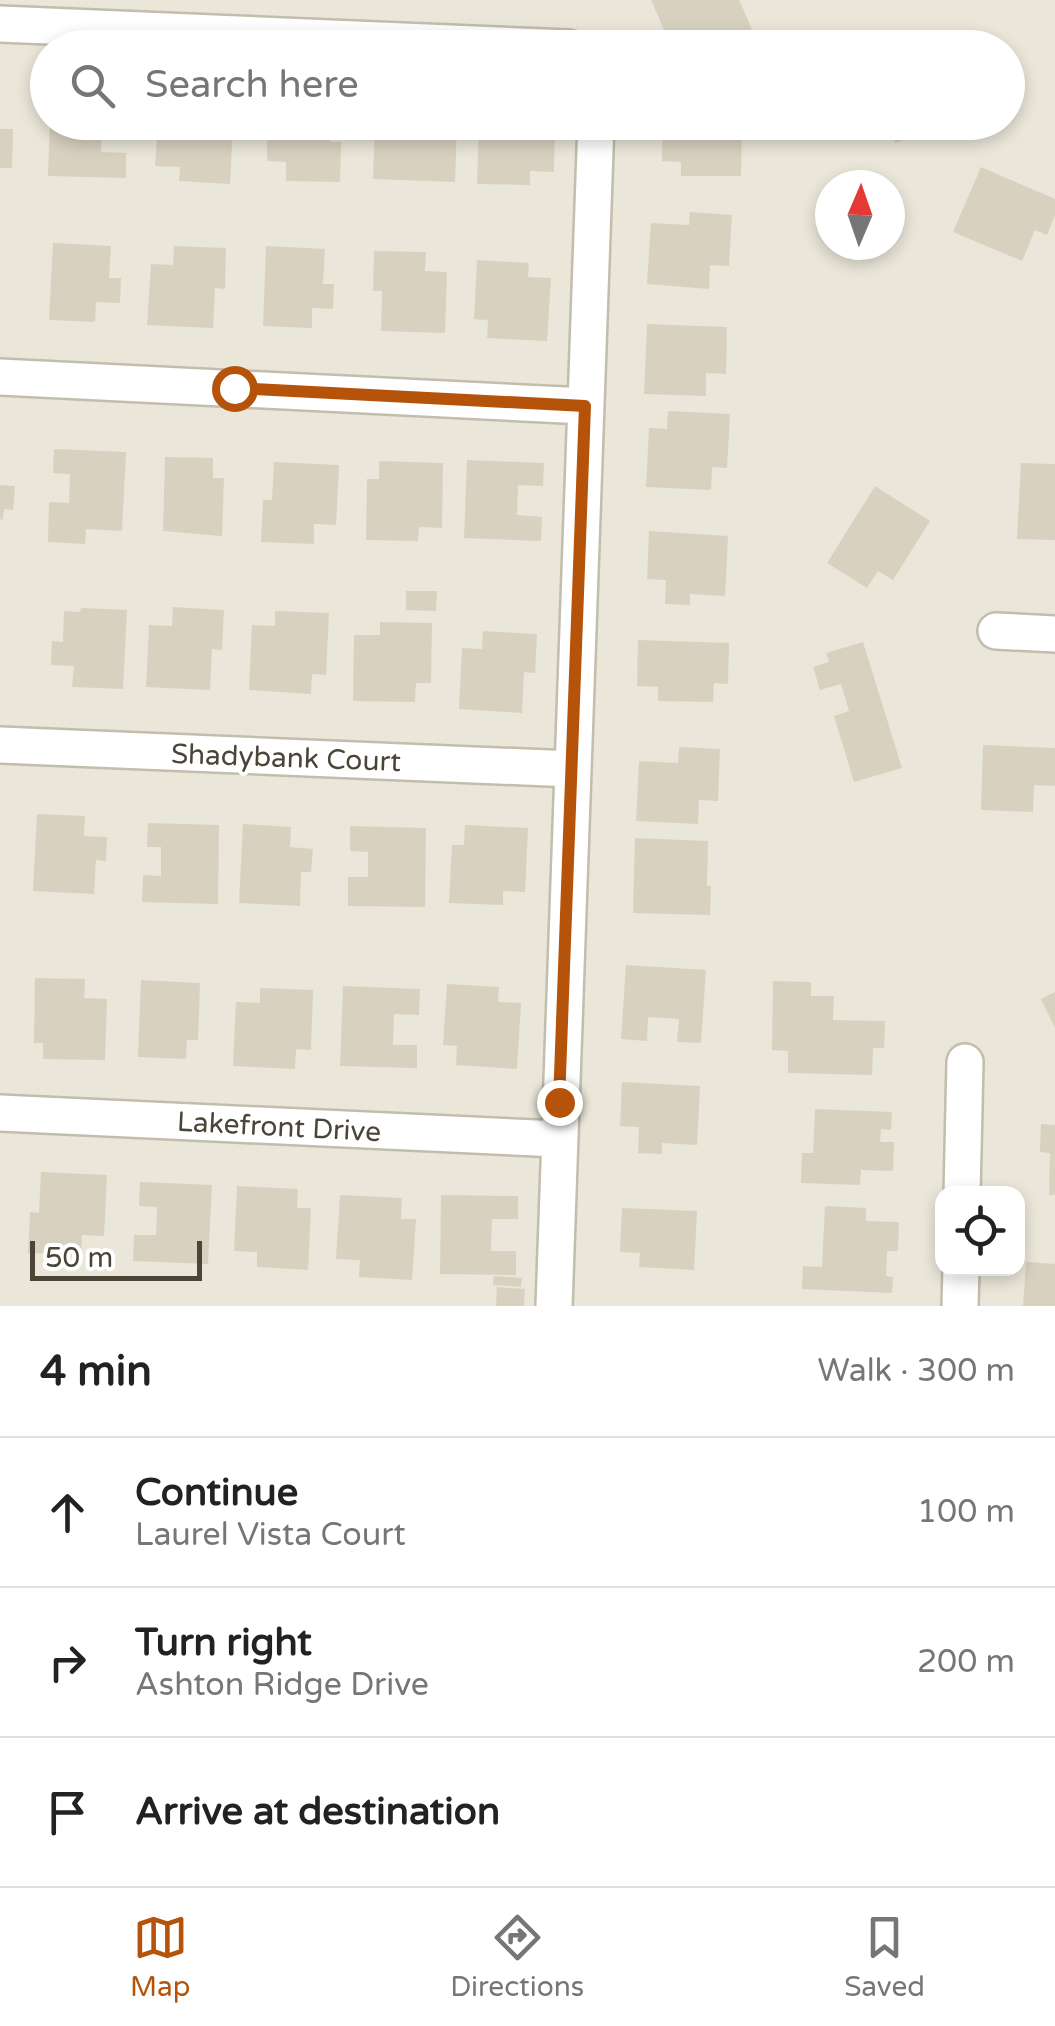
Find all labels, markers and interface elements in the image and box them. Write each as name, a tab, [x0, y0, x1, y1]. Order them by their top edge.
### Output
search box	[30, 30, 1025, 140]
icon: search	[65, 58, 120, 113]
text: Search here	[145, 62, 359, 108]
north arrow	[815, 170, 905, 260]
route start	[212, 366, 258, 412]
street label: Shadybank Court	[170, 737, 402, 779]
route end	[537, 1080, 583, 1126]
street label: Lakefront Drive	[176, 1105, 382, 1149]
map controls	[935, 1186, 1025, 1276]
button: locate	[935, 1186, 1025, 1276]
scale bar	[30, 1236, 202, 1280]
text: 50 m	[45, 1241, 113, 1275]
text: 4 min	[40, 1346, 152, 1397]
text: Walk · 300 m	[818, 1352, 1015, 1390]
text: Continue	[135, 1470, 298, 1516]
icon: ahead	[40, 1485, 95, 1540]
text: 100 m	[917, 1493, 1015, 1531]
text: Laurel Vista Court	[135, 1516, 406, 1554]
text: Turn right	[135, 1620, 312, 1666]
icon: right	[40, 1635, 95, 1690]
text: 200 m	[917, 1643, 1015, 1681]
text: Ashton Ridge Drive	[135, 1666, 429, 1704]
icon: arrive	[40, 1785, 95, 1840]
text: Arrive at destination	[135, 1789, 500, 1835]
tab: Map	[130, 1910, 190, 2004]
tab: Directions	[450, 1910, 584, 2004]
tab: Saved	[844, 1910, 925, 2004]

